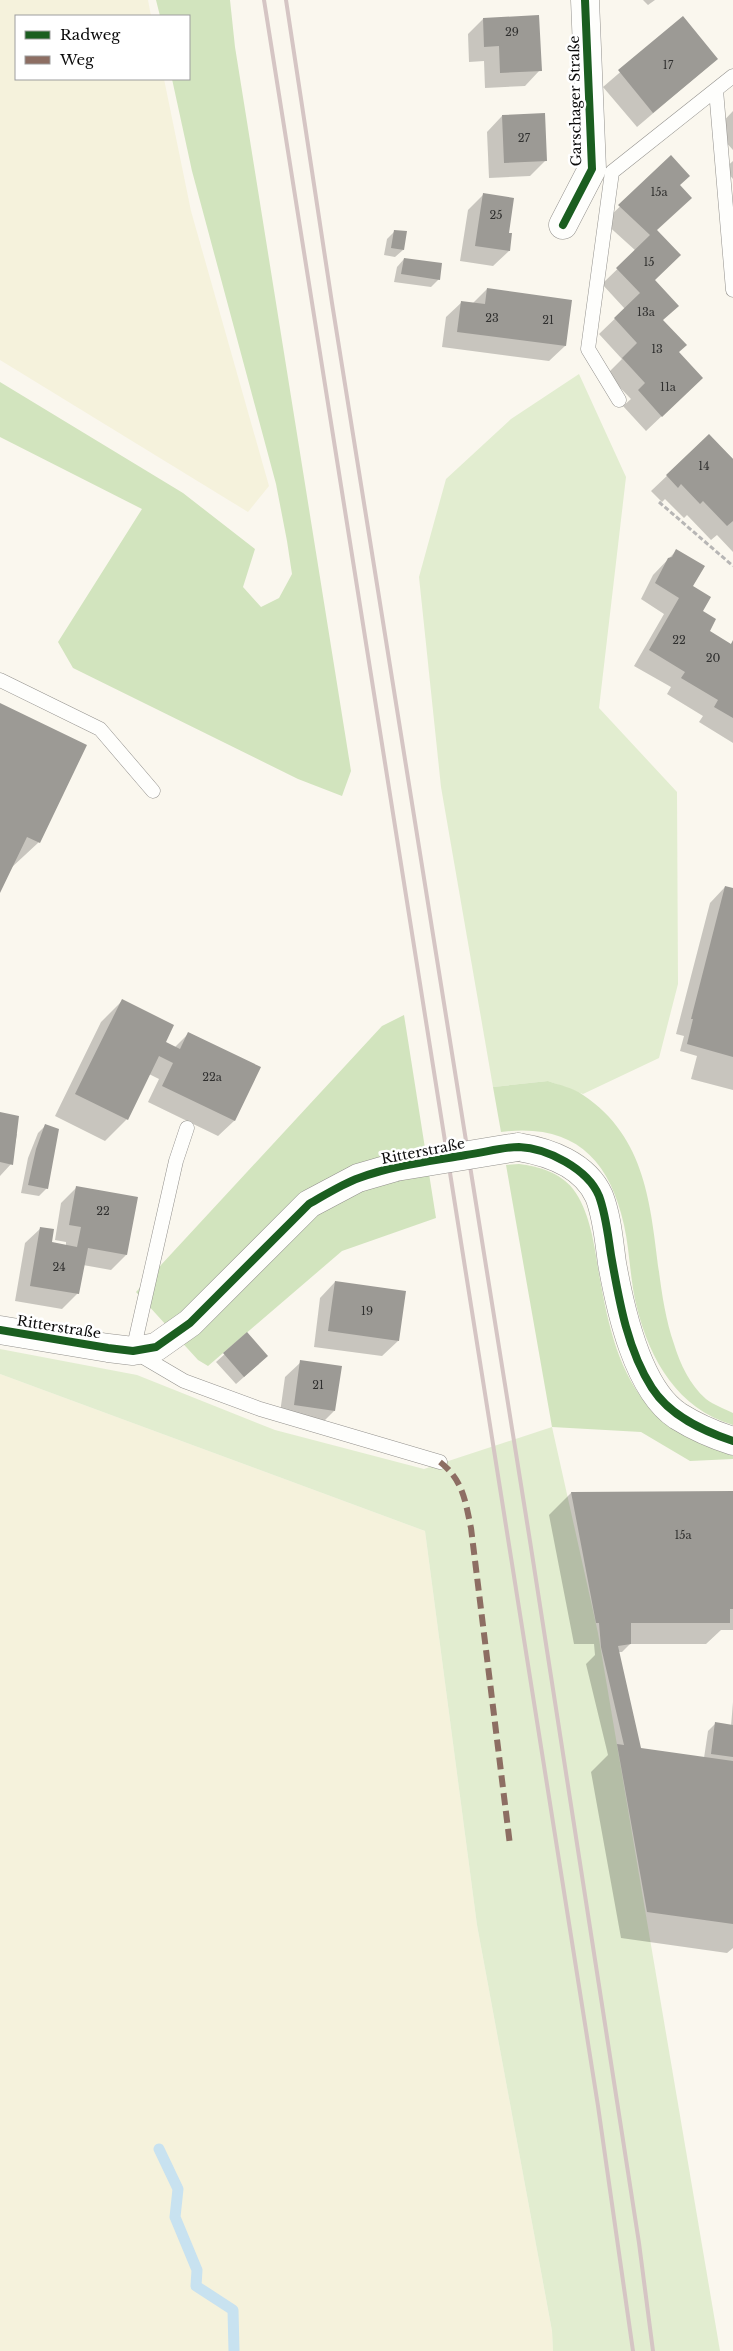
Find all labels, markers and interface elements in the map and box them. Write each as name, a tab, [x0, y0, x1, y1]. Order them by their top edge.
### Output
legend	[15, 15, 190, 80]
text: Radweg	[60, 25, 121, 44]
house number: 29	[505, 25, 519, 39]
street label: Garschager Straße	[565, 35, 585, 167]
text: Weg	[59, 50, 95, 69]
house number: 17	[663, 58, 674, 72]
house number: 27	[518, 131, 531, 145]
house number: 15a	[650, 185, 669, 199]
house number: 25	[489, 208, 503, 222]
house number: 15	[643, 255, 655, 269]
house number: 13a	[637, 305, 656, 319]
house number: 23	[485, 311, 499, 325]
house number: 21	[542, 313, 554, 327]
house number: 13	[651, 342, 663, 356]
house number: 11a	[660, 380, 677, 394]
house number: 14	[698, 459, 710, 473]
house number: 22	[672, 633, 686, 647]
house number: 20	[706, 651, 720, 665]
house number: 22a	[202, 1070, 223, 1084]
street label: Ritterstraße	[380, 1134, 466, 1168]
house number: 22	[96, 1204, 110, 1218]
house number: 24	[52, 1260, 66, 1274]
house number: 19	[361, 1304, 373, 1318]
street label: Ritterstraße	[16, 1311, 102, 1343]
house number: 21	[312, 1378, 324, 1392]
house number: 15a	[674, 1528, 693, 1542]

